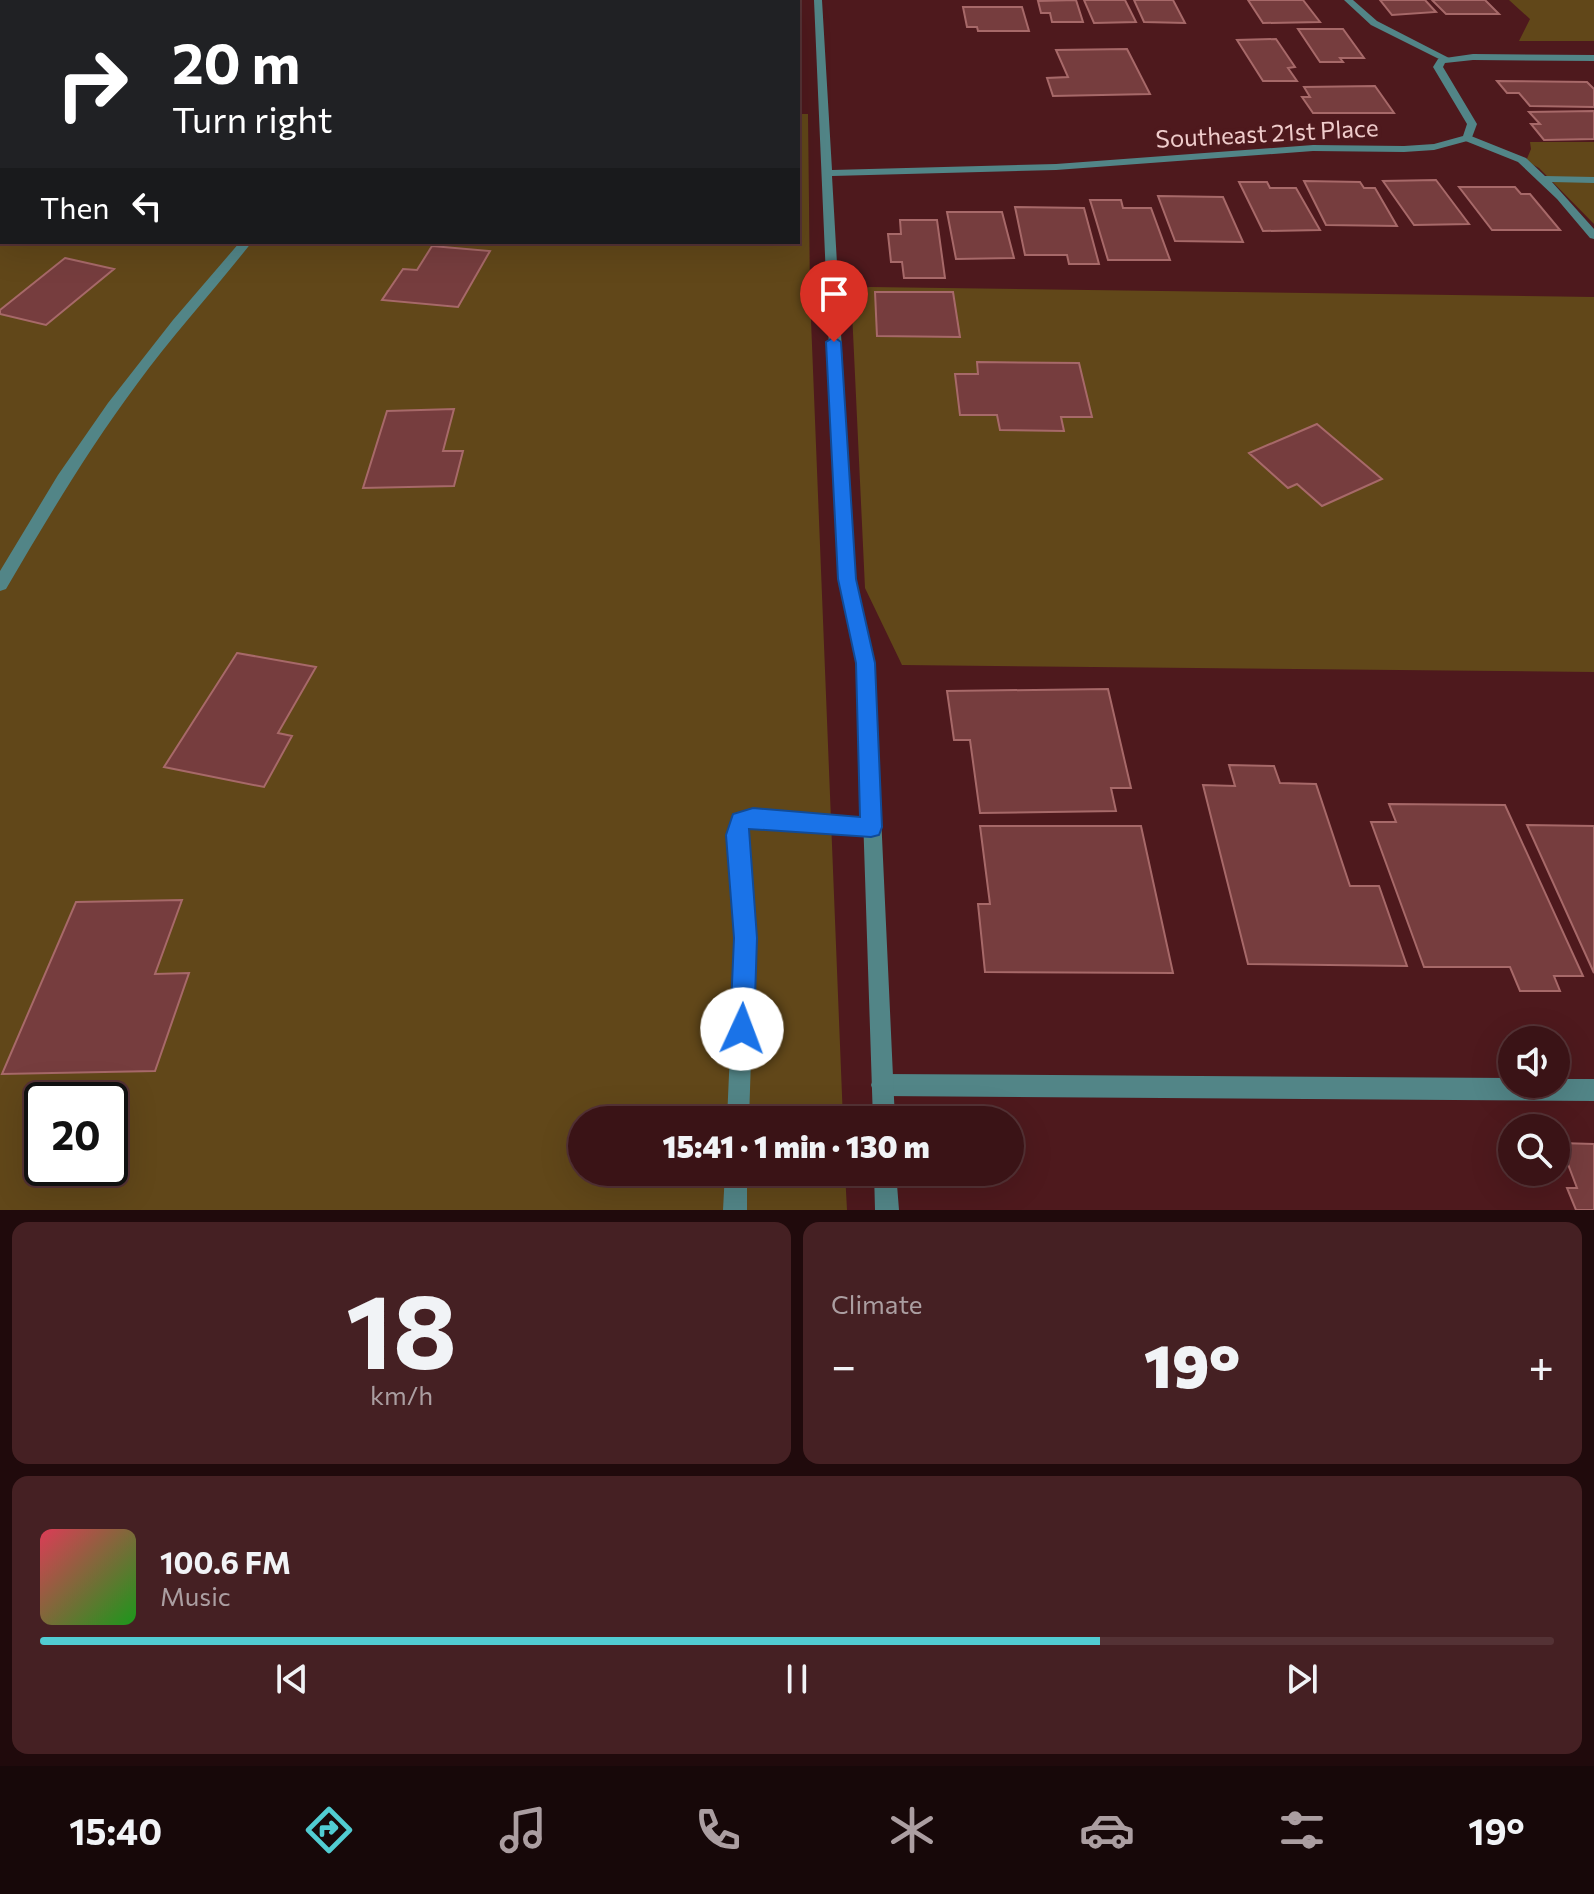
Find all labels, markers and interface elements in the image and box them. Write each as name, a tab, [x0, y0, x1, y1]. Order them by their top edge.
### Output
text: 20 m	[172, 27, 300, 96]
icon: right	[40, 32, 144, 136]
text: Turn right	[172, 96, 333, 140]
street label: Southeast 21st Place	[1155, 112, 1379, 153]
icon: left	[125, 184, 169, 228]
text: Then	[40, 188, 109, 225]
pin	[800, 260, 868, 342]
icon: arrive	[812, 272, 856, 316]
position arrow	[700, 987, 784, 1071]
map controls	[1498, 1026, 1570, 1186]
button: sound	[1498, 1026, 1570, 1098]
speed limit sign: 20	[24, 1082, 128, 1186]
button: search	[1498, 1114, 1570, 1186]
text: 15:41 · 1 min · 130 m	[662, 1127, 930, 1164]
text: 18	[346, 1263, 457, 1390]
text: Climate	[831, 1288, 923, 1319]
text: 19°	[1144, 1327, 1240, 1400]
text: −	[831, 1337, 856, 1391]
text: +	[1528, 1337, 1554, 1391]
text: km/h	[370, 1379, 433, 1410]
text: 100.6 FM	[160, 1543, 291, 1580]
text: Music	[160, 1580, 231, 1611]
icon: previous	[270, 1657, 314, 1701]
icon: pause	[775, 1657, 819, 1701]
icon: next	[1280, 1657, 1324, 1701]
icon: directions	[301, 1802, 357, 1858]
icon: music	[495, 1802, 551, 1858]
icon: phone	[690, 1802, 746, 1858]
icon: climate	[884, 1802, 940, 1858]
icon: car	[1079, 1802, 1135, 1858]
icon: filters	[1274, 1802, 1330, 1858]
text: 15:40	[69, 1808, 162, 1852]
text: 19°	[1468, 1808, 1525, 1852]

